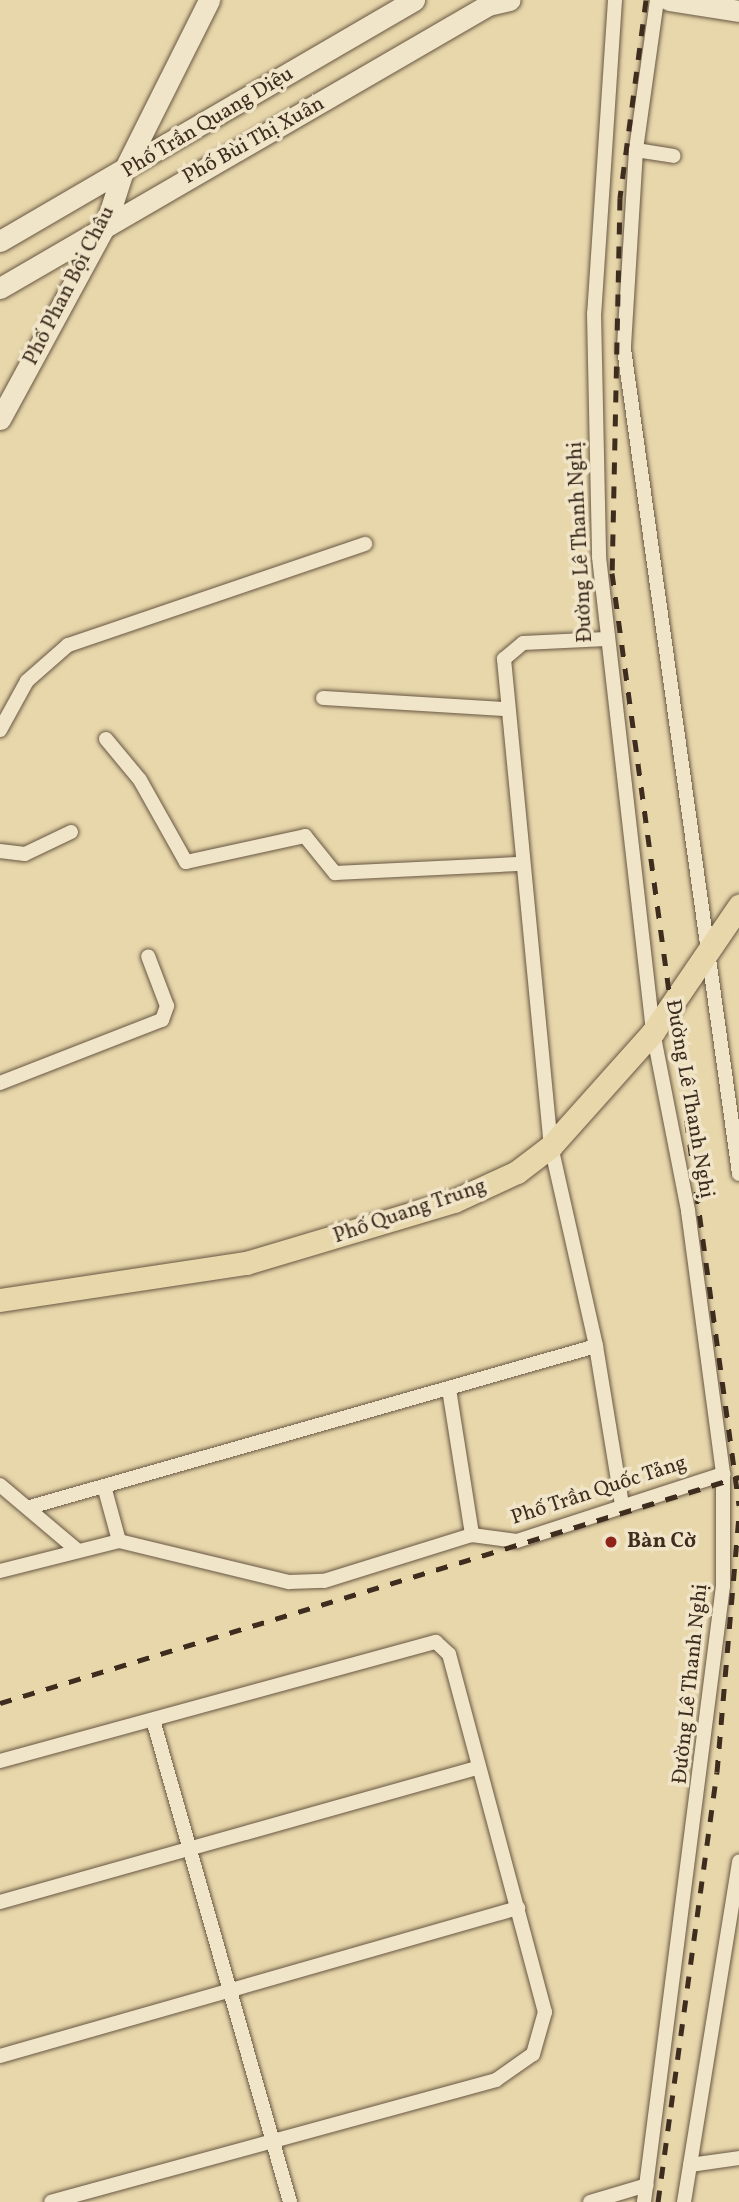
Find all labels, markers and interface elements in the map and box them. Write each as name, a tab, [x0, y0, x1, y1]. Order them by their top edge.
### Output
street label: Phố Trần Quang Diệu	[117, 62, 299, 184]
street label: Phố Bùi Thị Xuân	[178, 91, 330, 191]
street label: Phố Phan Bội Châu	[19, 202, 121, 370]
street label: Đường Lê Thanh Nghị	[563, 440, 599, 644]
street label: Đường Lê Thanh Nghị	[659, 997, 719, 1201]
street label: Phố Quang Trung	[330, 1174, 490, 1250]
street label: Phố Trần Quốc Tảng	[507, 1451, 691, 1531]
place label: Bàn Cờ	[627, 1529, 697, 1555]
marker: Bàn Cờ	[601, 1532, 621, 1552]
street label: Đường Lê Thanh Nghị	[668, 1582, 714, 1786]

